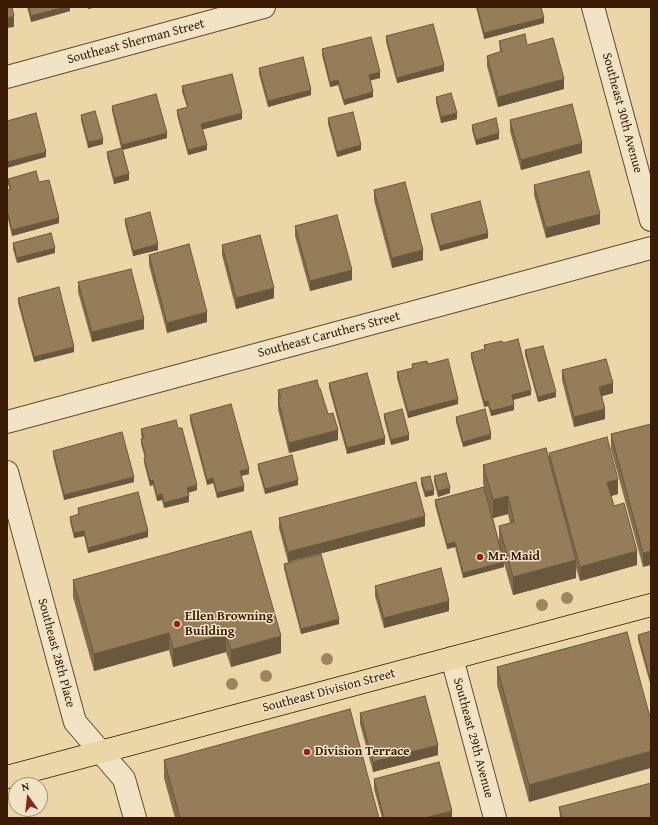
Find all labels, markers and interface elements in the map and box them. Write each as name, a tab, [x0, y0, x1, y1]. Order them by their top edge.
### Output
street label: Southeast Sherman Street	[66, 16, 206, 68]
street label: Southeast 30th Avenue	[598, 51, 646, 175]
street label: Southeast Caruthers Street	[256, 308, 402, 362]
place label: Mr. Maid	[488, 549, 540, 565]
marker: Mr. Maid	[475, 552, 485, 562]
street label: Southeast 28th Place	[34, 597, 78, 709]
place label: Ellen Browning Building	[185, 609, 273, 640]
marker: Ellen Browning Building	[172, 619, 182, 629]
street label: Southeast Division Street	[261, 666, 397, 716]
street label: Southeast 29th Avenue	[449, 676, 497, 800]
place label: Division Terrace	[315, 744, 410, 760]
marker: Division Terrace	[302, 747, 312, 757]
north arrow	[8, 777, 48, 817]
text: N	[20, 778, 31, 795]

